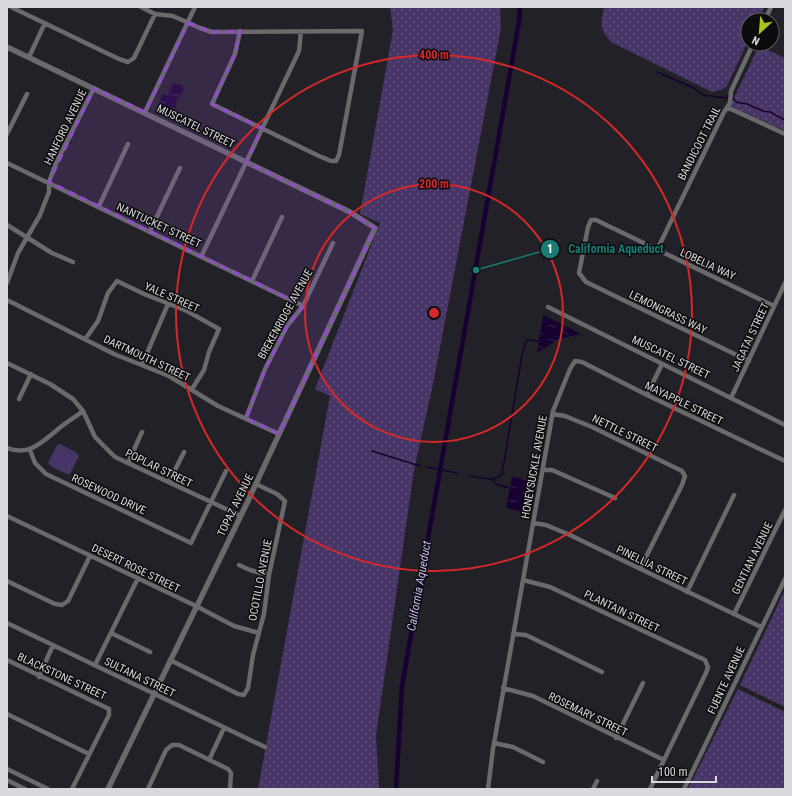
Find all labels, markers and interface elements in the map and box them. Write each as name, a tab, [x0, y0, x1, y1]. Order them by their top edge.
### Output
north arrow	[740, 12, 780, 52]
text: N	[750, 33, 762, 48]
text: 400 m	[419, 48, 449, 62]
street label: HANFORD AVENUE	[42, 87, 90, 167]
street label: MUSCATEL STREET	[155, 102, 237, 151]
street label: BANDICOOT TRAIL	[675, 104, 724, 182]
text: 200 m	[419, 177, 449, 191]
street label: NANTUCKET STREET	[114, 200, 203, 251]
callout: California Aqueduct	[540, 237, 672, 261]
text: 1	[547, 242, 553, 256]
text: California Aqueduct	[568, 242, 664, 256]
street label: LOBELIA WAY	[678, 246, 738, 283]
street label: BREKENRIDGE AVENUE	[255, 266, 316, 362]
street label: YALE STREET	[142, 280, 202, 315]
street label: LEMONGRASS WAY	[627, 288, 709, 337]
street label: JAGATAI STREET	[729, 300, 772, 374]
centre of rings	[427, 306, 441, 320]
street label: DARTMOUTH STREET	[102, 333, 192, 384]
street label: MUSCATEL STREET	[630, 333, 712, 382]
street label: MAYAPPLE STREET	[643, 379, 725, 428]
street label: NETTLE STREET	[590, 412, 660, 455]
street label: HONEYSUCKLE AVENUE	[519, 414, 550, 520]
street label: POPLAR STREET	[123, 447, 195, 490]
street label: TOPAZ AVENUE	[215, 471, 256, 539]
street label: ROSEWOOD DRIVE	[70, 472, 149, 518]
street label: GENTIAN AVENUE	[729, 519, 776, 597]
street label: OCOTILLO AVENUE	[246, 538, 275, 622]
water label: California Aqueduct	[404, 539, 434, 632]
street label: DESERT ROSE STREET	[90, 541, 182, 596]
street label: PINELLIA STREET	[614, 543, 690, 588]
street label: PLANTAIN STREET	[582, 588, 662, 635]
street label: FUENTE AVENUE	[705, 644, 748, 716]
street label: BLACKSTONE STREET	[15, 650, 109, 703]
street label: SULTANA STREET	[102, 655, 178, 700]
street label: ROSEMARY STREET	[546, 690, 630, 739]
scale bar	[652, 758, 716, 784]
text: 100 m	[658, 765, 688, 779]

